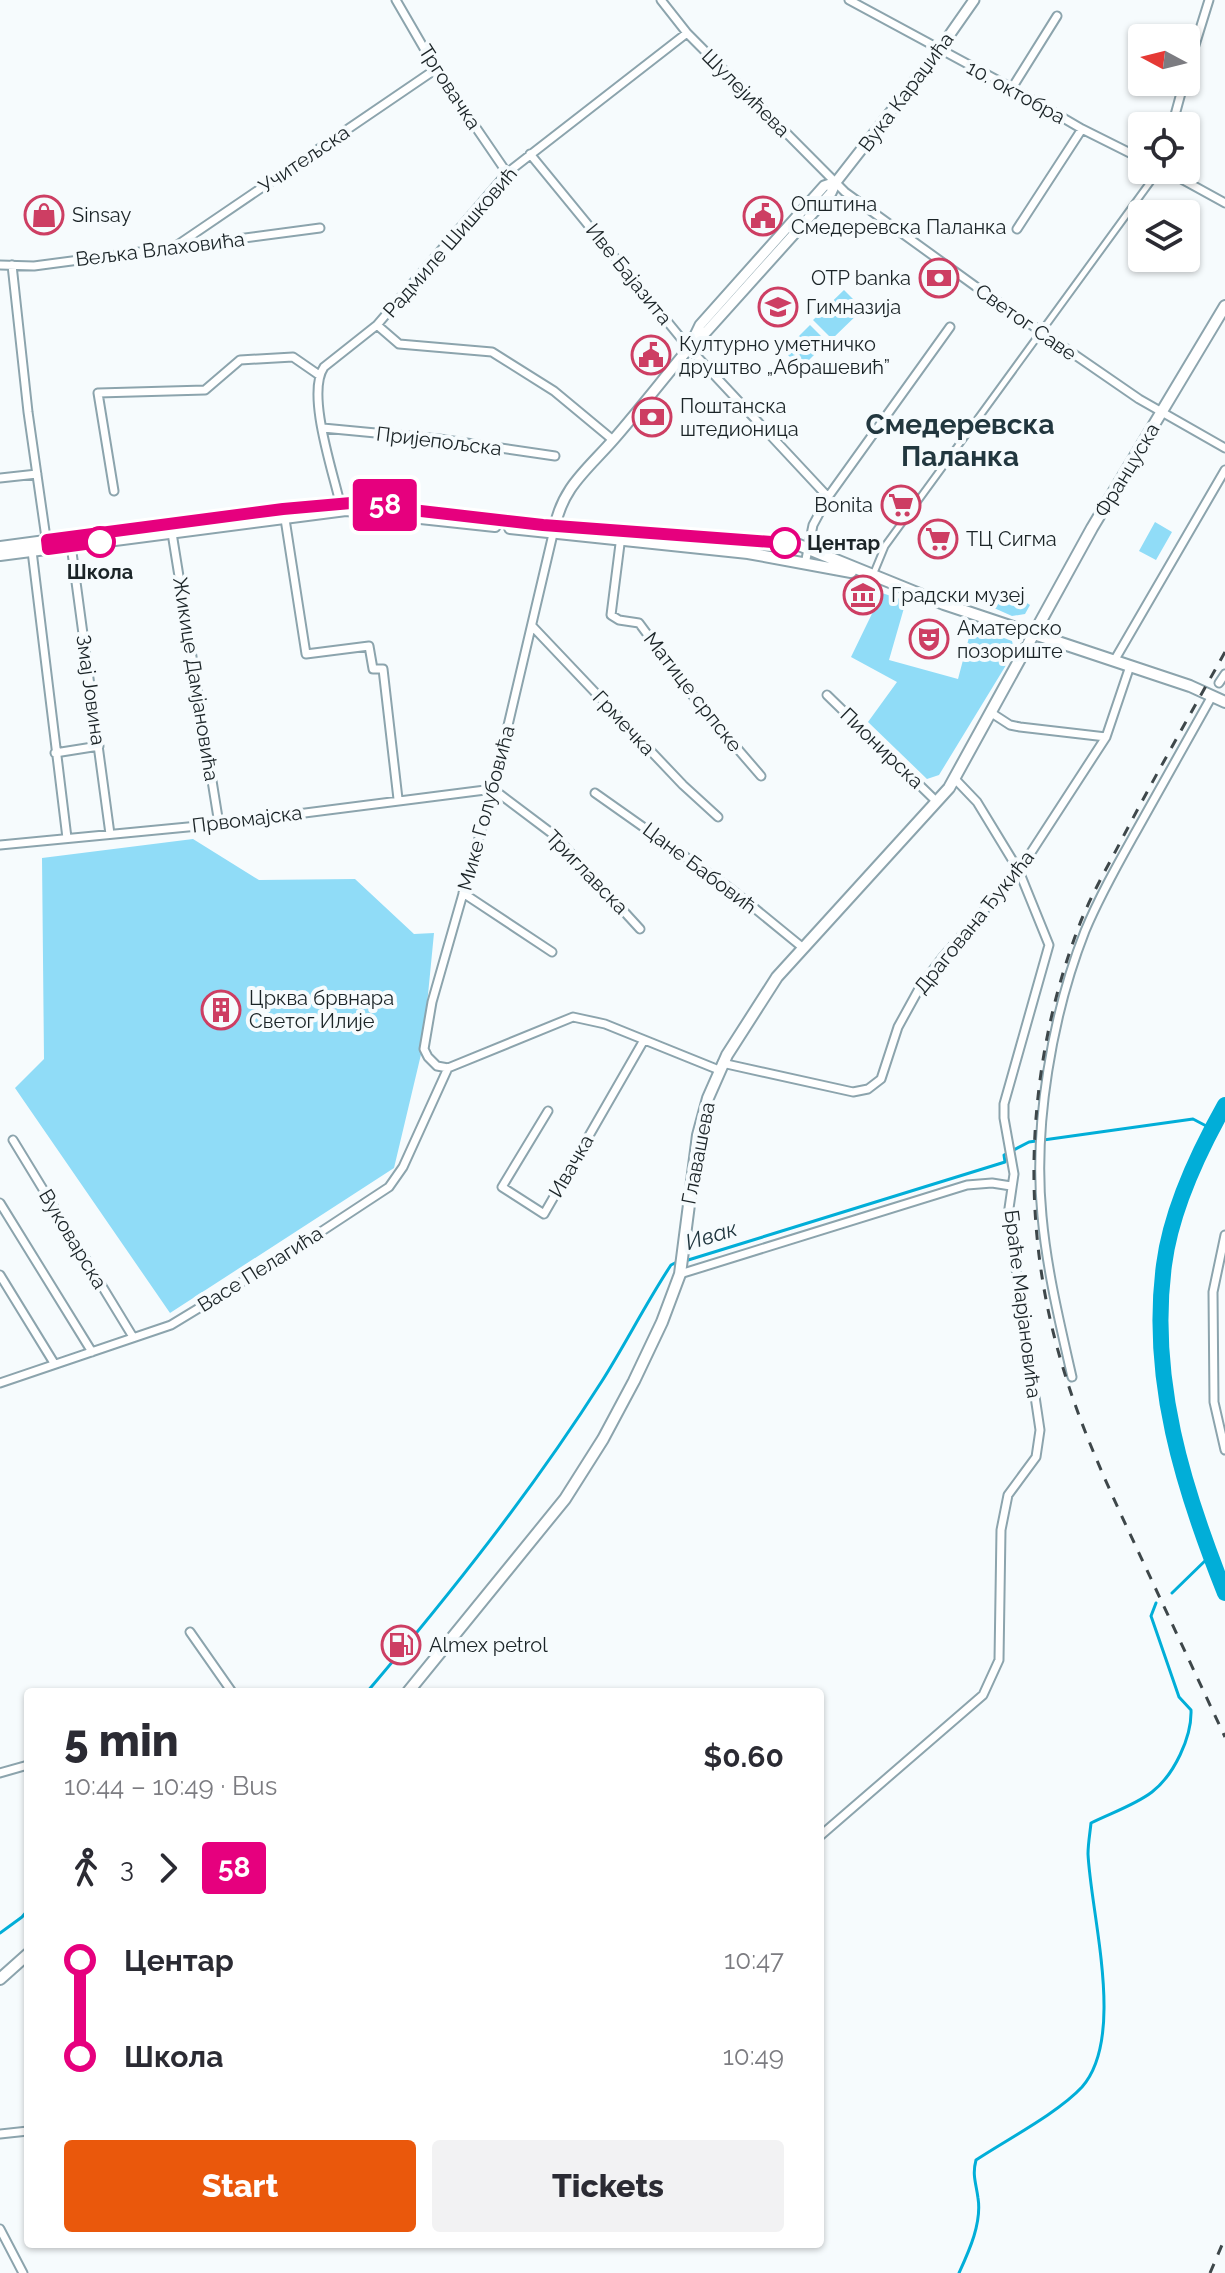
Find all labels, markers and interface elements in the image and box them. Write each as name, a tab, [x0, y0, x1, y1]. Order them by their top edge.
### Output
north arrow	[1128, 24, 1200, 96]
map controls	[1128, 24, 1200, 272]
street label: Вука Караџића	[853, 28, 959, 156]
street label: Трговачка	[414, 40, 486, 134]
street label: Шулејићева	[697, 44, 795, 142]
street label: 10. октобра	[963, 55, 1069, 129]
button: locate	[1128, 112, 1200, 184]
street label: Учитељска	[254, 120, 354, 198]
street label: Радмиле Шишковић	[378, 162, 522, 322]
place label: Општина Смедеревска Паланка	[791, 192, 1006, 239]
shop icon: Sinsay	[23, 194, 65, 236]
public building icon: Општина Смедеревска Паланка	[742, 195, 784, 237]
button: layers	[1128, 200, 1200, 272]
place label: Sinsay	[72, 203, 131, 227]
street label: Иве Бајазита	[581, 218, 677, 330]
street label: Вељка Влаховића	[74, 227, 246, 271]
bank icon: OTP banka	[918, 257, 960, 299]
place label: OTP banka	[811, 266, 911, 290]
street label: Светог Саве	[971, 278, 1081, 366]
school or university icon: Гимназија	[757, 286, 799, 328]
place label: Гимназија	[806, 295, 901, 319]
place label: Културно уметничко друштво „Абрашевић”	[679, 332, 890, 379]
public building icon: Културно уметничко друштво „Абрашевић”	[630, 334, 672, 376]
place label: Поштанска штедионица	[680, 394, 799, 441]
bank icon: Поштанска штедионица	[631, 396, 673, 438]
district label: Смедеревска Паланка	[866, 408, 1054, 473]
street label: Француска	[1090, 419, 1164, 521]
street label: Пријепољска	[375, 421, 503, 461]
line badge: 58	[349, 479, 421, 531]
supermarket icon: Bonita	[880, 484, 922, 526]
text: 58	[369, 488, 401, 521]
place label: Bonita	[814, 493, 873, 517]
supermarket icon: ТЦ Сигма	[917, 518, 959, 560]
marker: Школа	[85, 527, 115, 557]
place label: ТЦ Сигма	[966, 527, 1057, 551]
marker: Центар	[770, 528, 800, 558]
place label: Центар	[807, 531, 881, 555]
place label: Школа	[67, 560, 133, 584]
museum icon: Градски музеј	[842, 574, 884, 616]
street label: Жикице Дамјановића	[168, 575, 224, 783]
place label: Градски музеј	[891, 583, 1025, 607]
place label: Аматерско позориште	[957, 616, 1063, 663]
theatre icon: Аматерско позориште	[908, 618, 950, 660]
street label: Матице српске	[639, 627, 747, 757]
street label: Змај Јовина	[71, 633, 111, 747]
street label: Грмечка	[588, 686, 660, 760]
street label: Пионирска	[835, 702, 929, 794]
street label: Мике Голубовића	[452, 723, 520, 893]
street label: Првомајска	[191, 800, 303, 838]
street label: Цане Бабовић	[638, 817, 762, 919]
street label: Триглавска	[541, 825, 633, 919]
street label: Драгована Ђукића	[909, 846, 1039, 998]
place label: Црква брвнара Светог Илије	[249, 986, 394, 1033]
building icon: Црква брвнара Светог Илије	[200, 989, 242, 1031]
street label: Главашева	[676, 1100, 720, 1206]
street label: Ивачка	[544, 1130, 598, 1202]
street label: Вуковарска	[34, 1185, 112, 1293]
street label: Браће Марјановића	[1000, 1208, 1046, 1400]
water label: Ивак	[682, 1215, 740, 1255]
street label: Васе Пелагића	[193, 1221, 327, 1317]
fuel station icon: Almex petrol	[380, 1624, 422, 1666]
place label: Almex petrol	[429, 1633, 548, 1657]
text: 5 min	[64, 1715, 179, 1766]
text: $0.60	[703, 1739, 784, 1774]
text: 10:44 – 10:49 · Bus	[64, 1771, 277, 1801]
icon: walk	[64, 1846, 108, 1890]
icon: forward	[146, 1846, 190, 1890]
text: 58	[218, 1851, 250, 1884]
text: 3	[120, 1853, 134, 1883]
text: Центар	[124, 1943, 234, 1978]
text: 10:47	[724, 1945, 784, 1975]
text: Школа	[124, 2039, 223, 2074]
text: 10:49	[723, 2041, 784, 2071]
button: Start	[64, 2140, 416, 2232]
button: Tickets	[432, 2140, 784, 2232]

